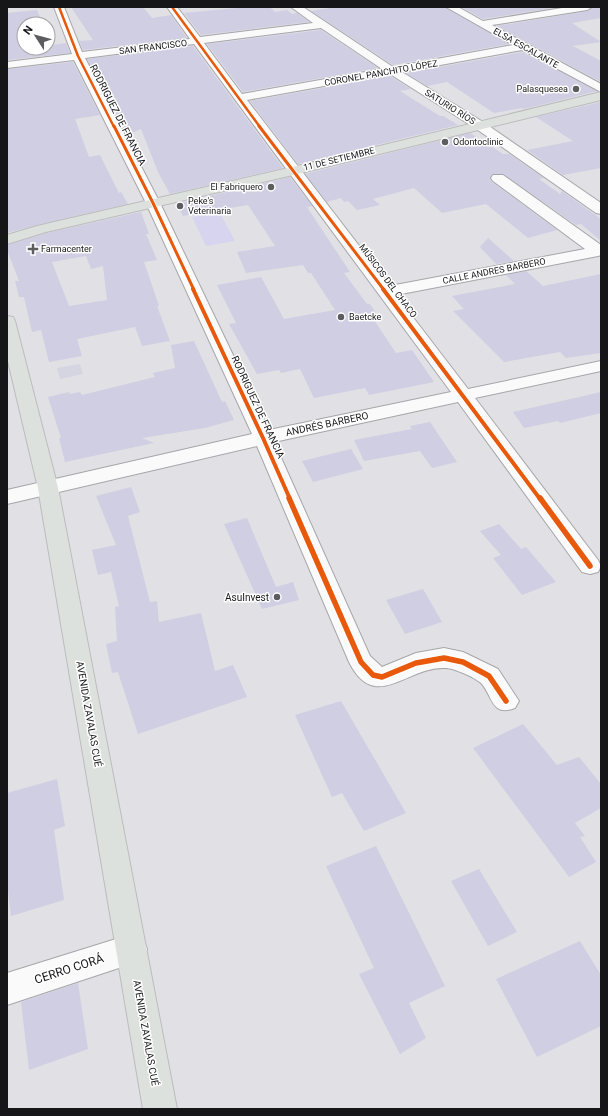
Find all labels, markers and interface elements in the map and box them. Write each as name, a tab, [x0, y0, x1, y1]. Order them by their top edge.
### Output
north arrow	[16, 16, 56, 56]
text: N	[21, 23, 36, 37]
street label: ELSA ESCALANTE	[492, 26, 560, 70]
street label: SAN FRANCISCO	[118, 38, 188, 56]
street label: CORONEL PANCHITO LÓPEZ	[323, 57, 439, 88]
street label: RODRIGUEZ DE FRANCIA	[88, 63, 149, 168]
place label: Palasquesea	[517, 84, 568, 94]
marker: Palasquesea	[571, 84, 581, 94]
street label: SATURIO RÍOS	[423, 87, 478, 127]
marker: Odontoclinic	[440, 137, 450, 147]
place label: Odontoclinic	[453, 137, 504, 147]
street label: 11 DE SETIEMBRE	[302, 145, 376, 173]
place label: El Fabriquero	[211, 182, 263, 192]
marker: El Fabriquero	[266, 182, 276, 192]
place label: Peke's Veterinaria	[188, 196, 231, 216]
marker: Peke's Veterinaria	[175, 201, 185, 211]
street label: MÚSICOS DEL CHACO	[357, 242, 420, 320]
marker: Farmacenter	[28, 244, 38, 254]
place label: Farmacenter	[41, 244, 92, 254]
street label: CALLE ANDRES BARBERO	[442, 256, 546, 286]
marker: Baetcke	[336, 312, 346, 322]
place label: Baetcke	[349, 312, 381, 322]
street label: RODRIGUEZ DE FRANCIA	[229, 354, 287, 460]
street label: ANDRÉS BARBERO	[284, 409, 370, 438]
place label: AsuInvest	[225, 592, 269, 603]
marker: AsuInvest	[272, 592, 282, 602]
street label: AVENIDA ZAVALAS CUÉ	[74, 660, 105, 768]
street label: CERRO CORÁ	[32, 950, 106, 987]
street label: AVENIDA ZAVALAS CUÉ	[131, 979, 162, 1087]

